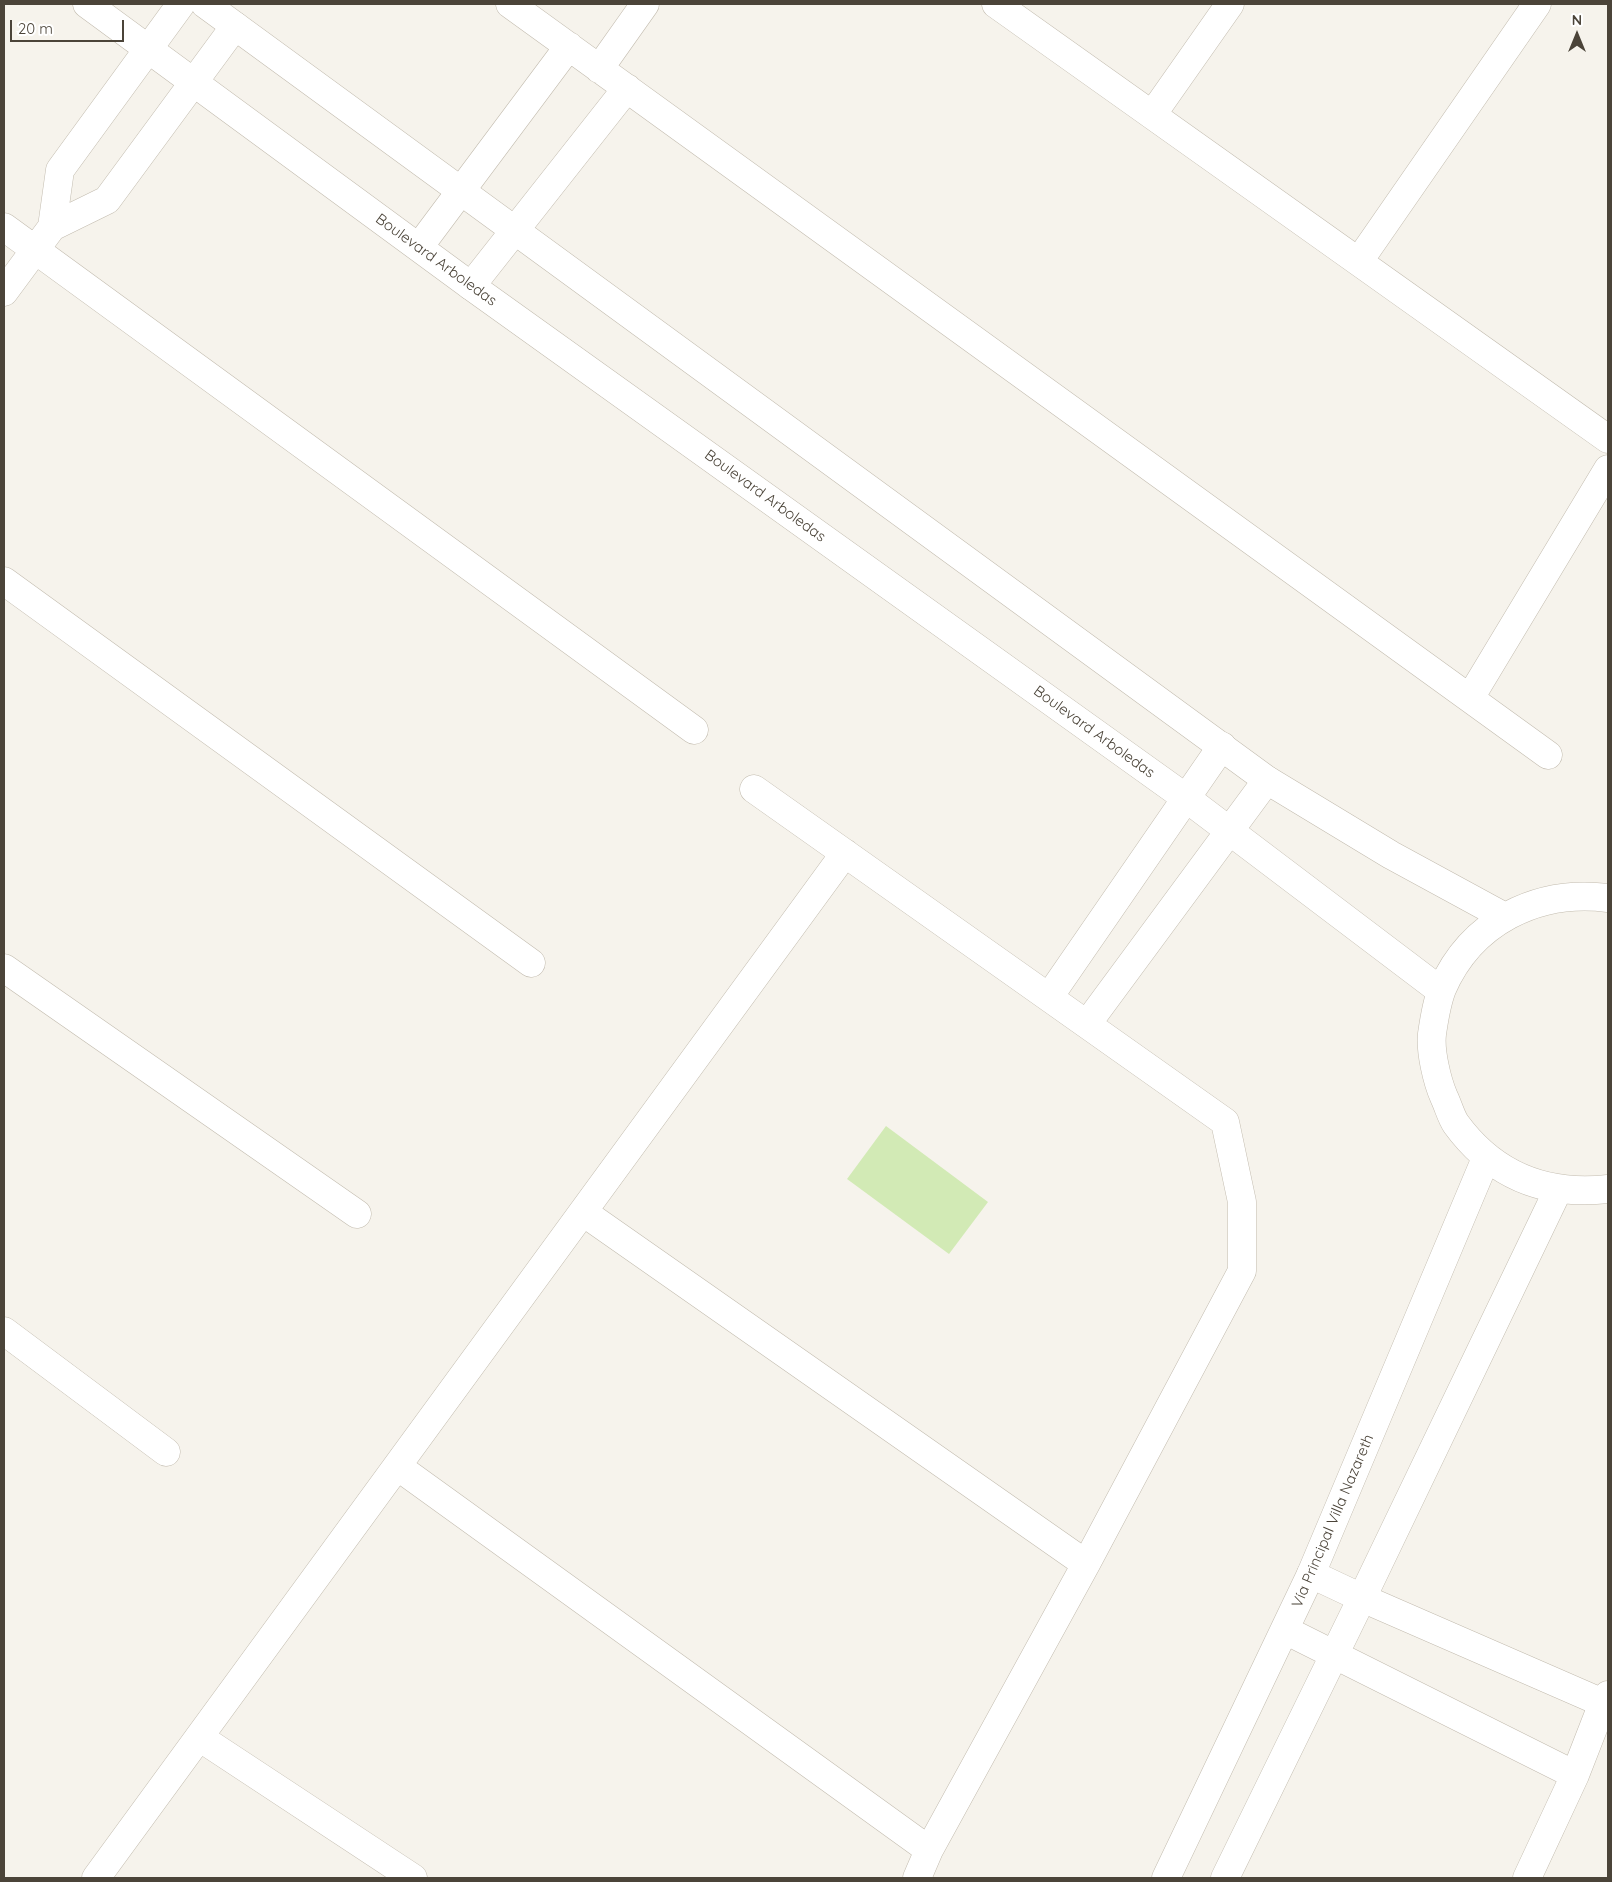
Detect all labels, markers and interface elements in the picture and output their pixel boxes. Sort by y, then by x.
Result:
scale bar [12,10,126,42]
north arrow [1552,10,1602,60]
text: N [1572,11,1582,29]
text: 20 m [18,19,53,38]
street label: Boulevard Arboledas [372,210,500,310]
street label: Boulevard Arboledas [701,446,829,546]
street label: Boulevard Arboledas [1030,682,1158,782]
street label: Vía Principal Villa Nazareth [1288,1432,1378,1610]

